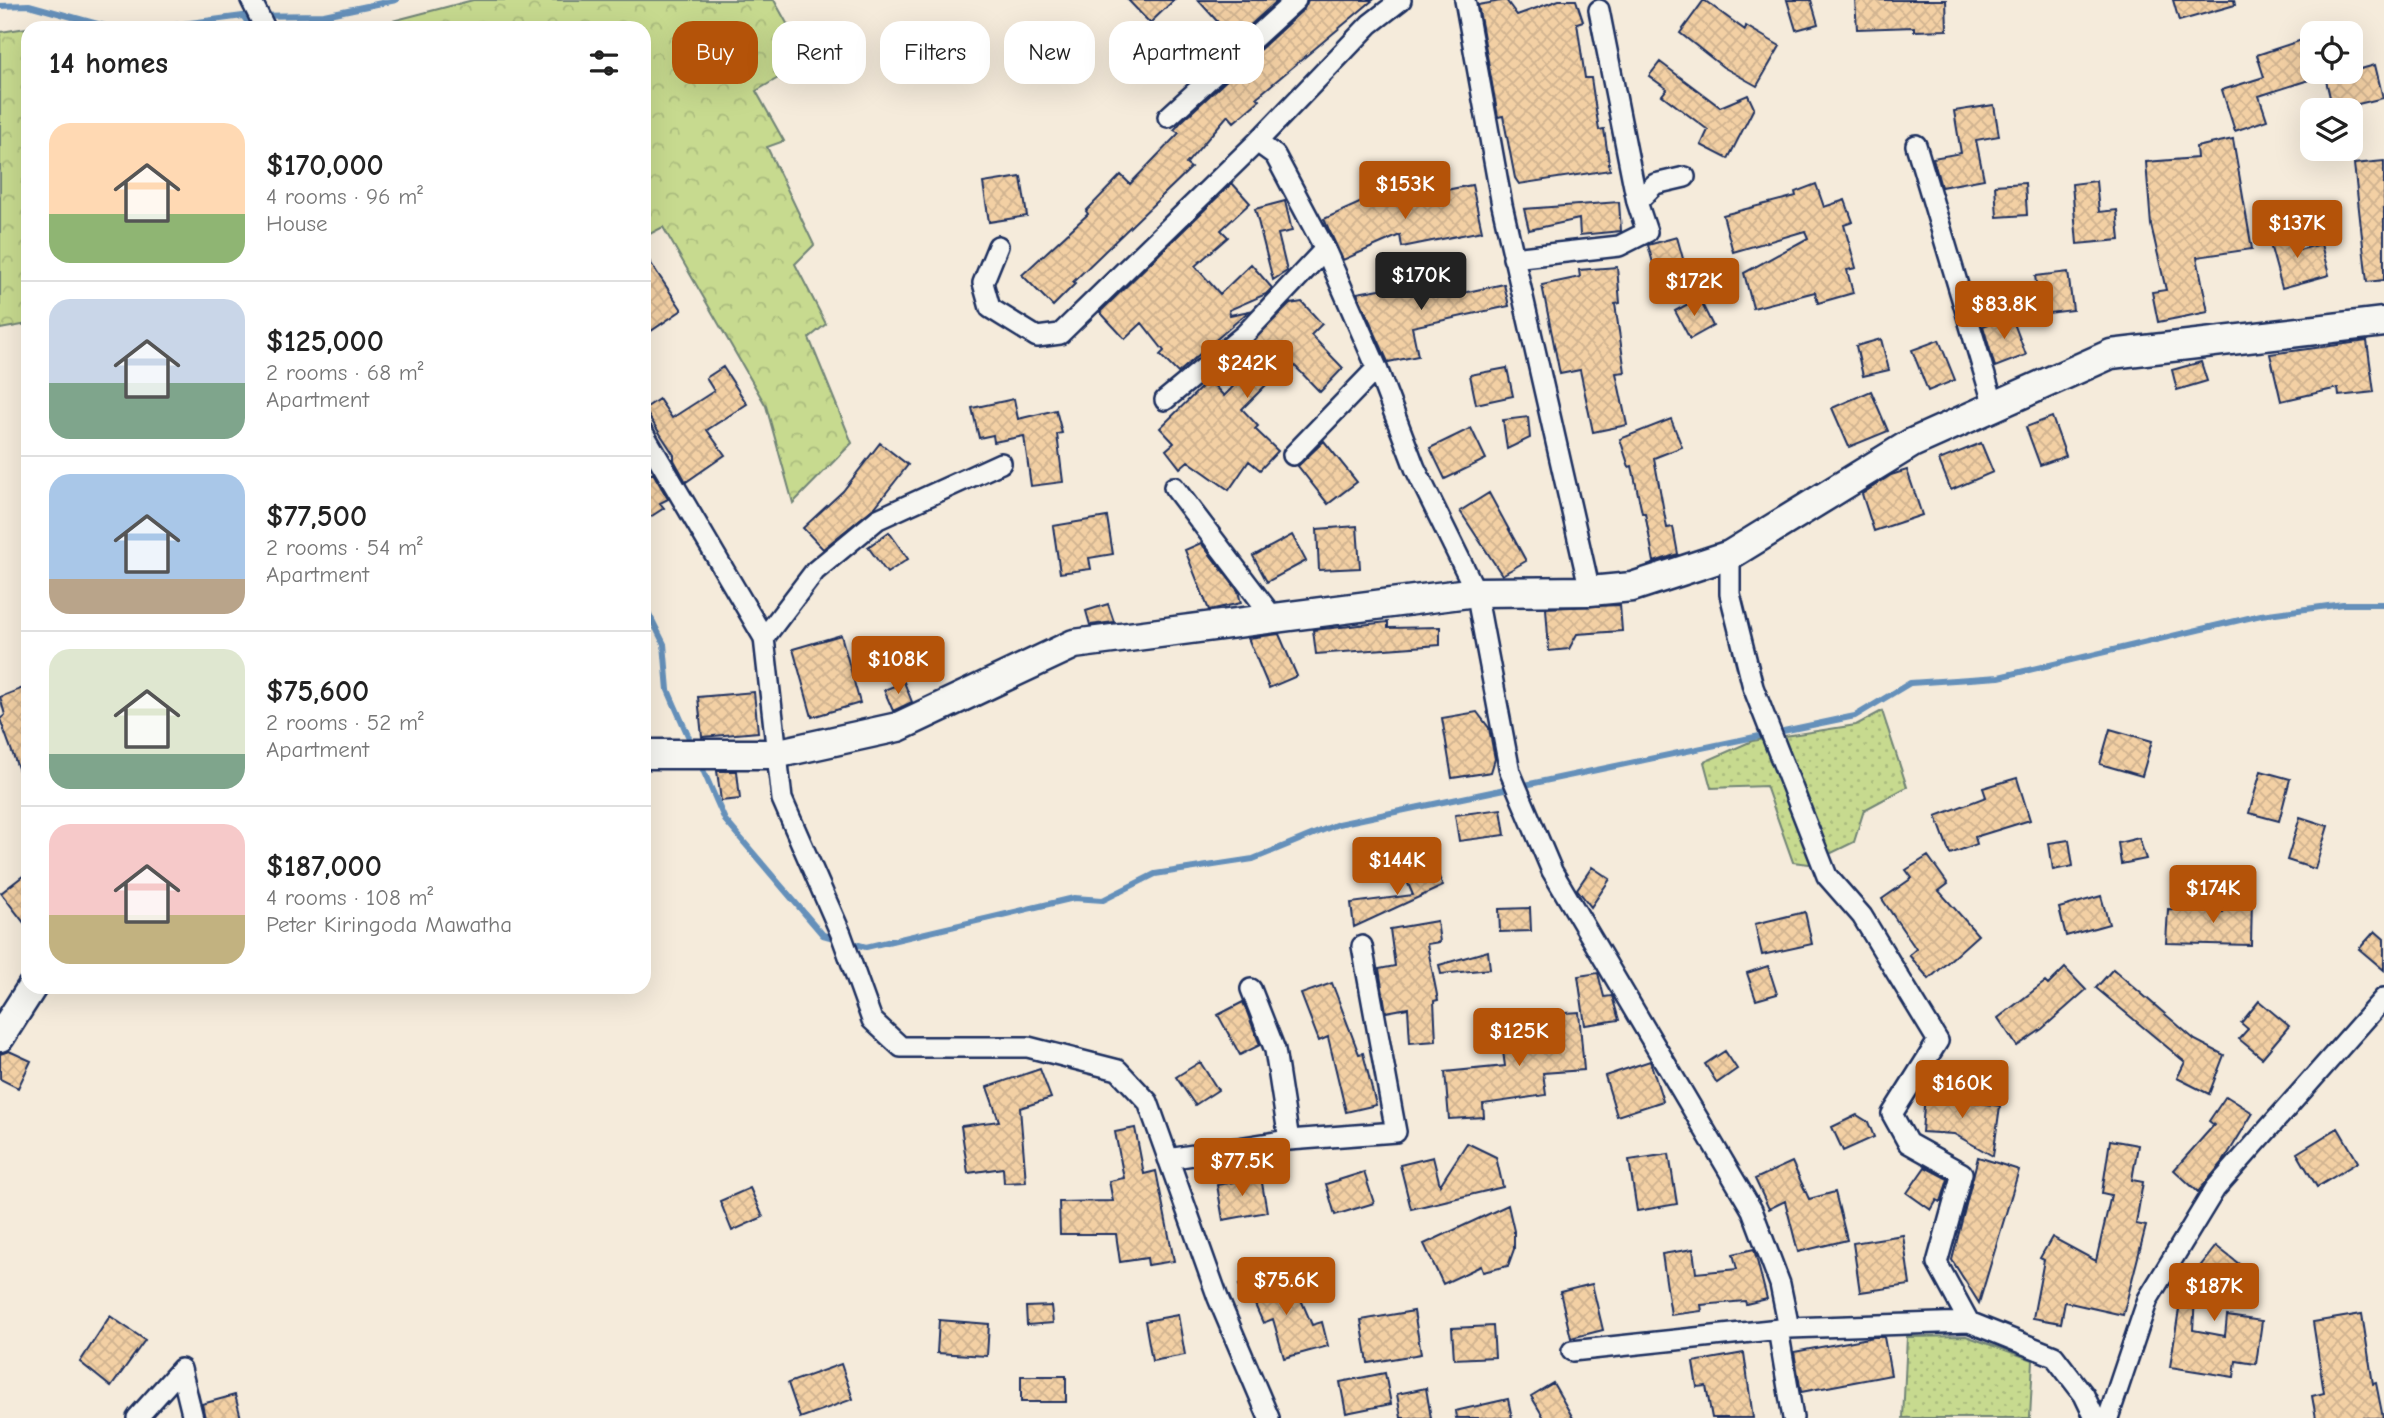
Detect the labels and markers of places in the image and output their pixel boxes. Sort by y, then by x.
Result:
pin: $153K [1356,162,1454,221]
pin: $137K [2248,201,2346,260]
pin: $170K [1372,252,1470,312]
pin: $172K [1645,258,1743,318]
pin: $83.8K [1947,282,2061,341]
pin: $242K [1198,340,1296,400]
pin: $108K [849,636,947,696]
pin: $144K [1348,838,1446,897]
pin: $174K [2164,866,2262,925]
pin: $125K [1470,1009,1568,1068]
pin: $160K [1913,1060,2011,1120]
pin: $77.5K [1185,1138,1299,1198]
pin: $75.6K [1229,1258,1343,1317]
pin: $187K [2165,1264,2263,1323]

